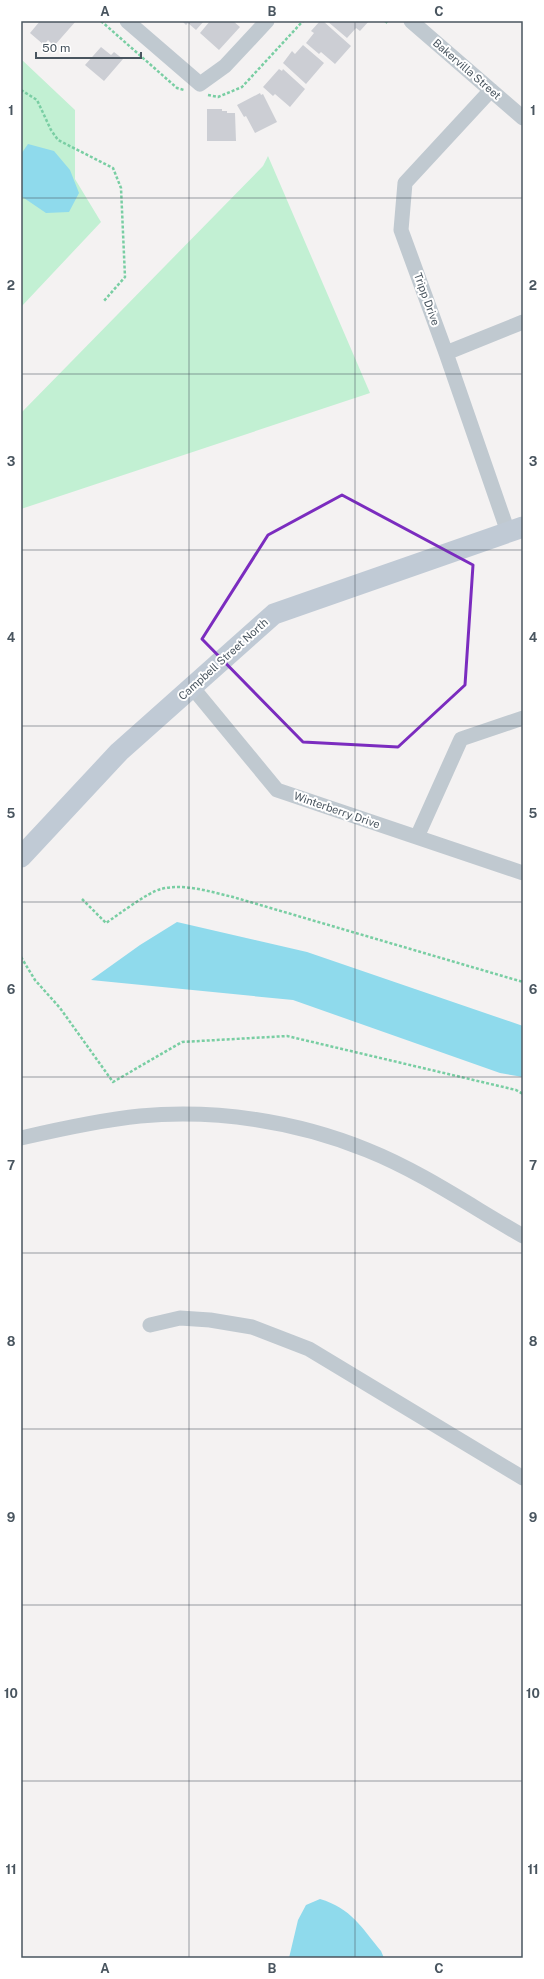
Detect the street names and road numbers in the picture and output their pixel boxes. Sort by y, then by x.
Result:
street label: Bakervilla Street [431,36,503,102]
street label: Tripp Drive [412,271,442,327]
street label: Campbell Street North [176,616,270,702]
street label: Winterberry Drive [292,790,382,830]

